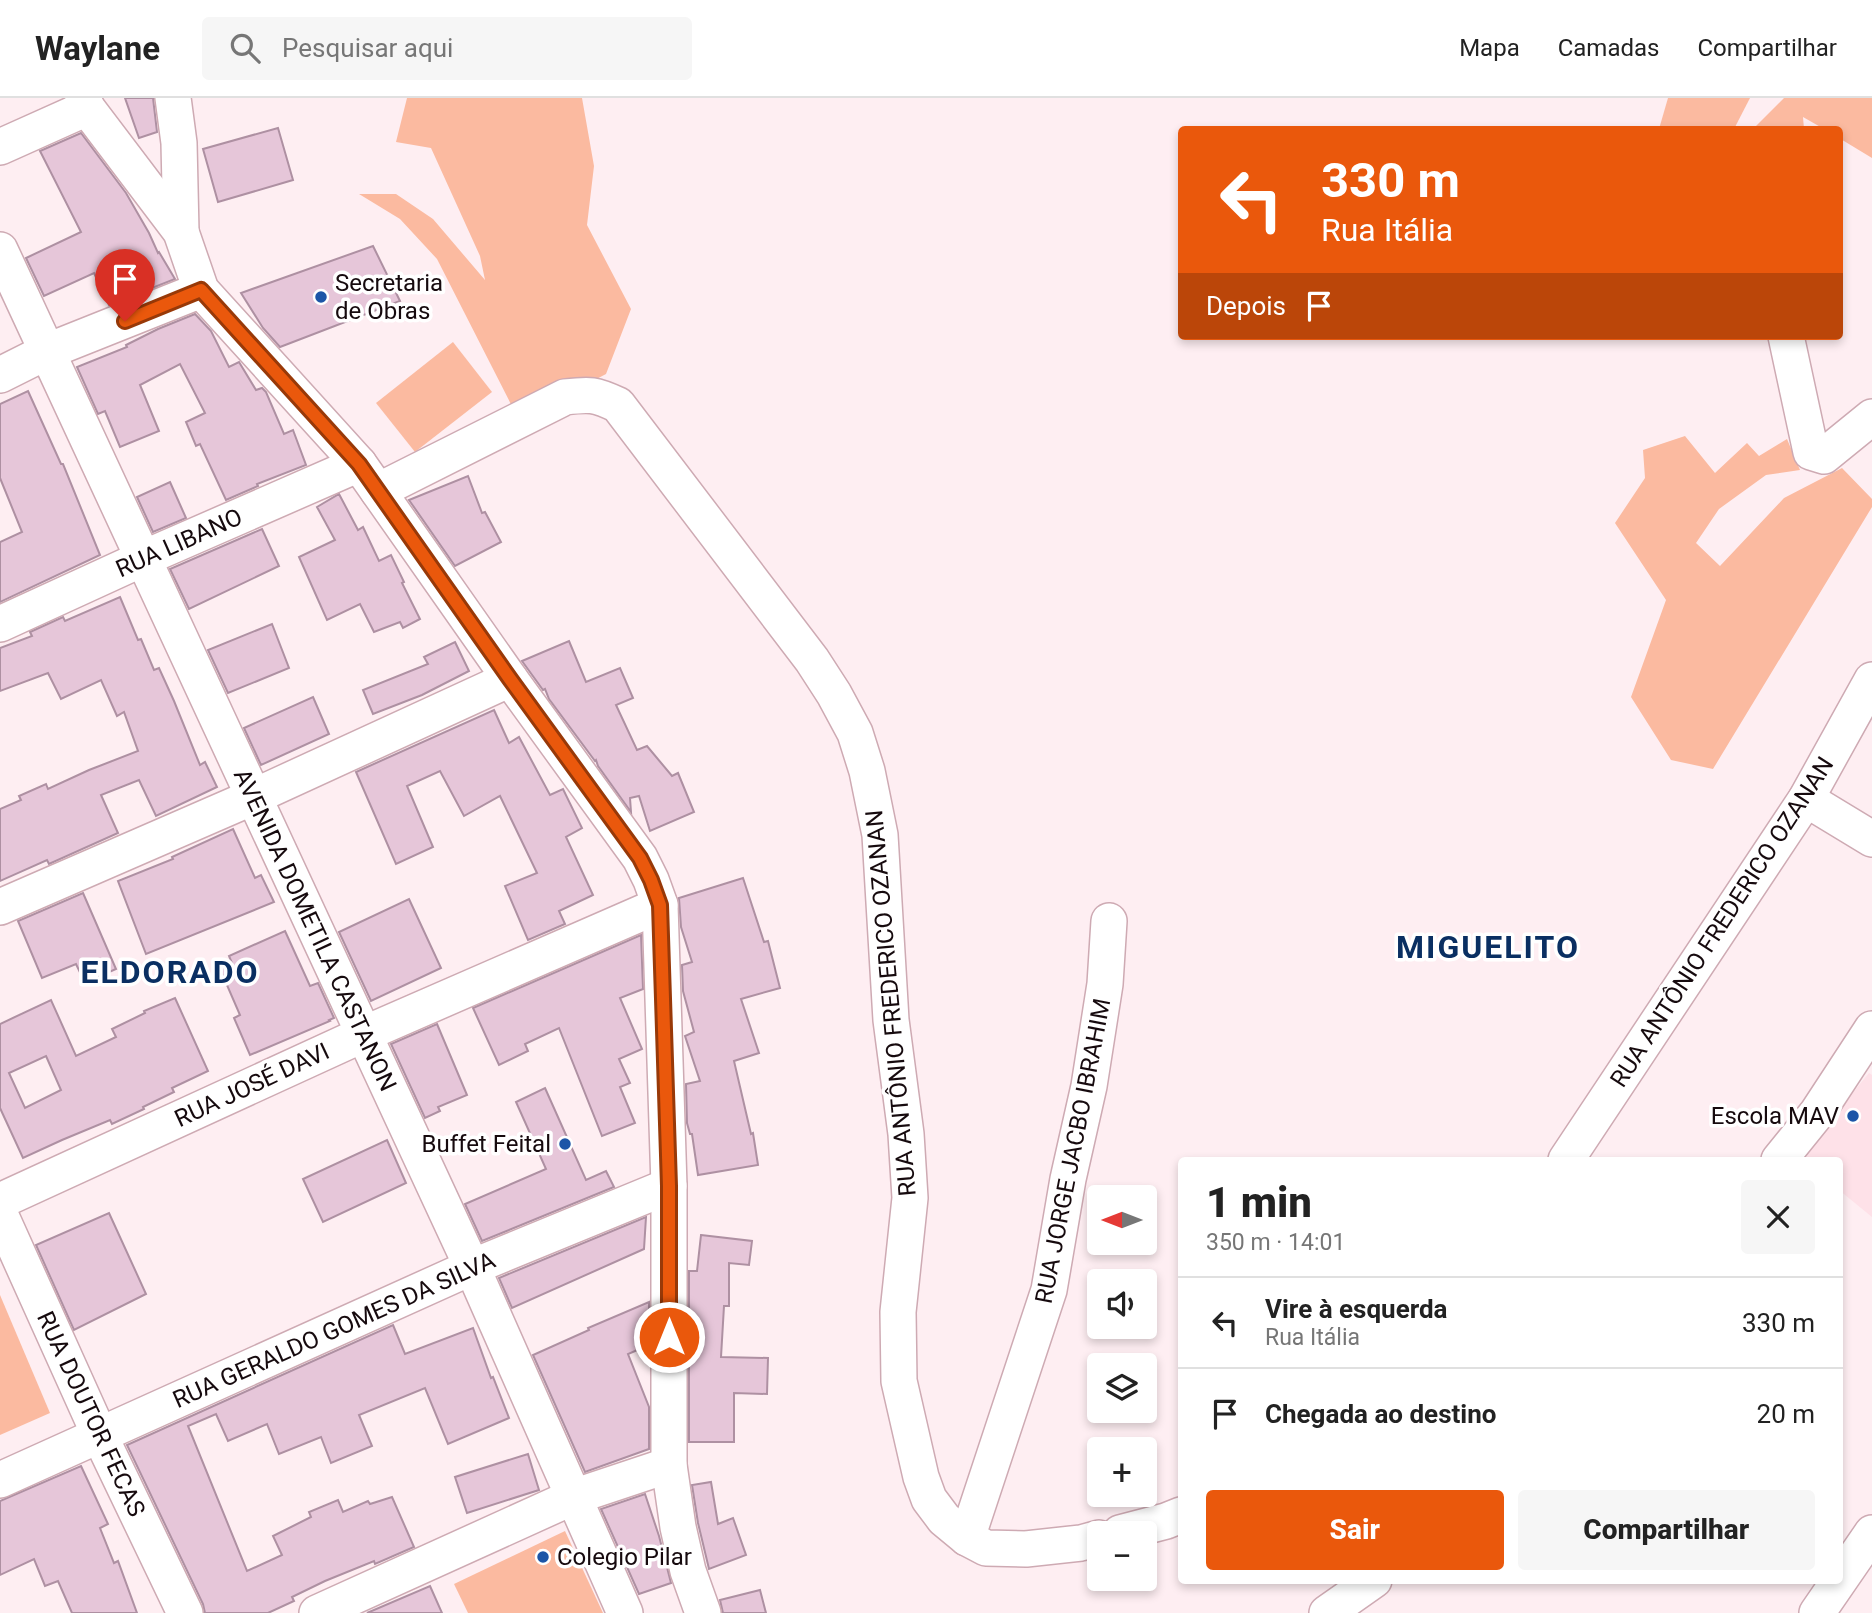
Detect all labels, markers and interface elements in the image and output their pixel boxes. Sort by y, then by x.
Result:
search box [202,17,692,80]
text: Waylane [35,29,160,68]
icon: search [226,29,264,67]
text: Pesquisar aqui [282,33,453,63]
text: Mapa [1459,34,1520,62]
text: Camadas [1558,34,1659,62]
text: Compartilhar [1697,34,1837,62]
text: 330 m [1321,152,1460,209]
icon: left [1206,154,1297,245]
text: Rua Itália [1321,211,1453,249]
pin [95,249,155,321]
icon: arrive [106,260,144,298]
place label: Secretaria de Obras [335,269,443,325]
icon: arrive [1300,287,1338,325]
marker: Secretaria de Obras [313,289,329,305]
text: Depois [1206,291,1286,321]
street label: RUA LIBANO [111,503,247,583]
street label: RUA ANTÔNIO FREDERICO OZANAN [1605,752,1839,1092]
street label: AVENIDA DOMETILA CASTANON [228,764,402,1096]
street label: RUA ANTÔNIO FREDERICO OZANAN [860,809,922,1197]
district label: MIGUELITO [1396,928,1580,966]
district label: ELDORADO [80,953,260,991]
street label: RUA JORGE JACBO IBRAHIM [1030,996,1116,1306]
street label: RUA JOSÉ DAVI [170,1037,334,1133]
place label: Escola MAV [1711,1102,1839,1130]
marker: Escola MAV [1845,1108,1861,1124]
place label: Buffet Feital [422,1130,551,1158]
marker: Buffet Feital [557,1136,573,1152]
text: 1 min [1206,1178,1312,1227]
button: close [1741,1180,1815,1254]
north arrow [1087,1185,1157,1255]
map controls [1087,1185,1157,1591]
text: 350 m · 14:01 [1206,1229,1345,1256]
street label: RUA GERALDO GOMES DA SILVA [169,1246,500,1414]
button: sound [1087,1269,1157,1339]
text: Vire à esquerda [1265,1294,1448,1324]
position arrow [632,1300,706,1374]
icon: left [1206,1304,1244,1342]
street label: RUA DOUTOR FECAS [31,1307,151,1521]
text: 330 m [1742,1308,1815,1338]
text: Rua Itália [1265,1324,1360,1351]
button: layers [1087,1353,1157,1423]
icon: arrive [1206,1395,1244,1433]
text: Chegada ao destino [1265,1399,1496,1429]
text: 20 m [1757,1399,1815,1429]
button: + [1087,1437,1157,1507]
button: Sair [1206,1490,1504,1570]
button: Compartilhar [1518,1490,1815,1570]
button: − [1087,1521,1157,1591]
place label: Colegio Pilar [557,1543,692,1571]
marker: Colegio Pilar [535,1549,551,1565]

